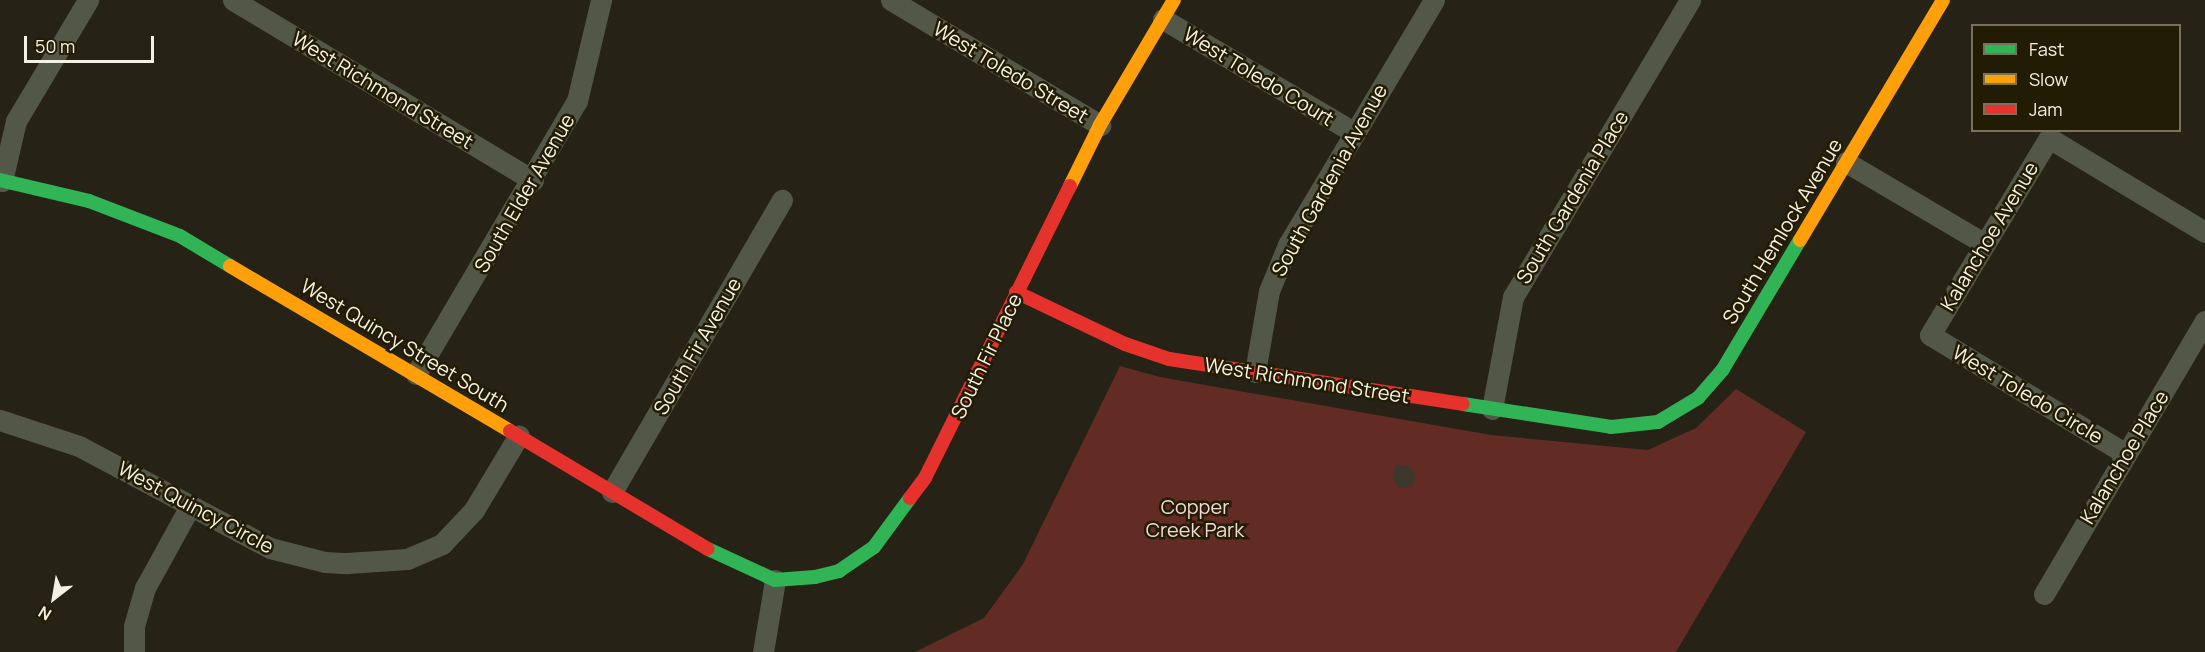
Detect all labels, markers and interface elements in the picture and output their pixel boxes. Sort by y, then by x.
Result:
street label: West Toledo Street [929,16,1093,128]
street label: West Toledo Court [1179,22,1339,130]
scale bar [27,24,158,62]
legend [1971,24,2181,132]
street label: West Richmond Street [288,26,478,154]
text: 50 m [35,34,75,58]
text: Fast [2029,37,2064,61]
text: Slow [2029,67,2068,91]
street label: South Gardenia Avenue [1266,80,1392,280]
text: Jam [2029,97,2063,121]
street label: South Gardenia Place [1511,106,1633,288]
street label: South Elder Avenue [469,109,579,277]
street label: South Hemlock Avenue [1717,134,1847,328]
street label: Kalanchoe Avenue [1935,157,2043,315]
street label: West Quincy Street South [297,273,513,417]
street label: South Fir Avenue [648,273,746,419]
street label: South Fir Place [945,290,1027,422]
street label: West Toledo Circle [1949,340,2107,448]
street label: West Richmond Street [1203,352,1411,408]
street label: Kalanchoe Place [2075,386,2173,528]
street label: West Quincy Circle [114,456,278,558]
park label: Copper Creek Park [1146,495,1244,542]
north arrow [24,568,84,628]
text: N [34,601,55,626]

